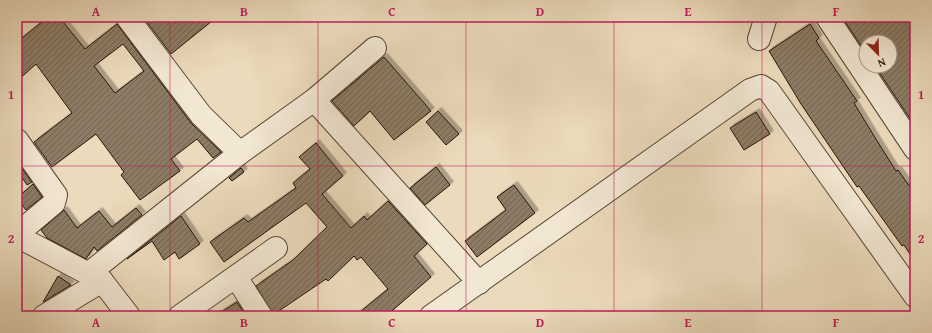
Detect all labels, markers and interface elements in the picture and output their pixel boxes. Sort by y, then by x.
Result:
text: A [92,2,101,21]
text: B [240,2,248,21]
text: C [388,2,396,21]
text: D [536,2,544,21]
text: E [685,2,692,21]
text: F [833,2,840,21]
north arrow [858,34,898,74]
text: N [875,54,888,72]
text: 1 [8,85,14,104]
text: 1 [918,85,924,104]
text: 2 [8,229,15,248]
text: 2 [918,229,925,248]
text: A [92,313,101,332]
text: B [240,313,248,332]
text: C [388,313,396,332]
text: D [536,313,544,332]
text: E [685,313,692,332]
text: F [833,313,840,332]

